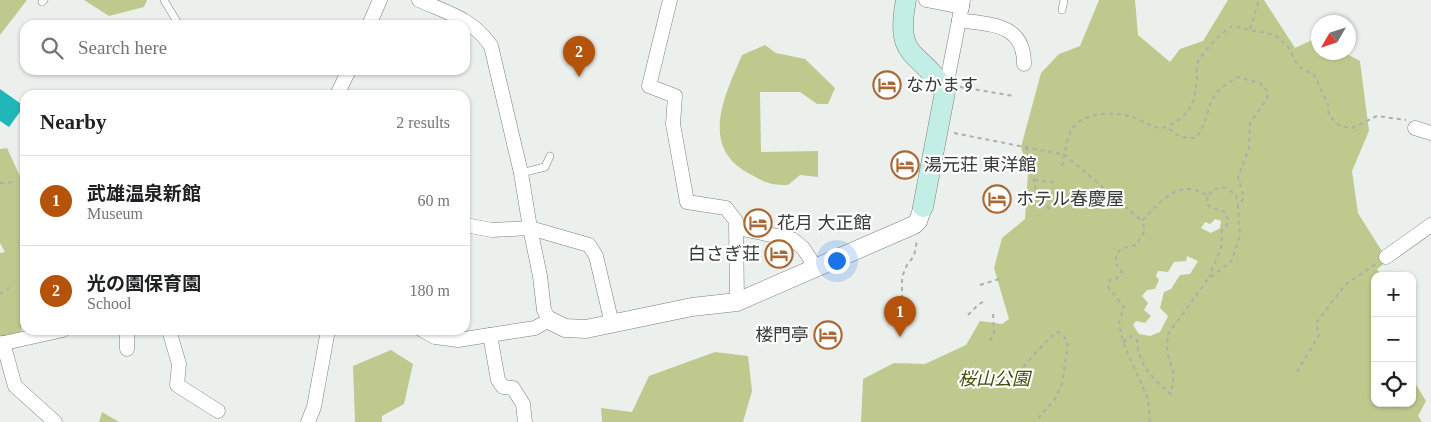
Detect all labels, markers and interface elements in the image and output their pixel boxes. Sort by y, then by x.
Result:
north arrow [1311,15,1356,60]
search box [20,20,470,75]
icon: search [38,34,66,62]
pin: 2 [563,36,595,77]
text: Search here [78,37,167,58]
hotel icon: なかます [872,70,902,100]
place label: なかます [906,75,978,95]
text: Nearby [40,110,107,134]
text: 2 results [396,114,450,131]
hotel icon: 湯元荘 東洋館 [890,150,920,180]
place label: 湯元荘 東洋館 [924,155,1037,175]
text: 武雄温泉新館 [87,183,201,204]
hotel icon: ホテル春慶屋 [982,184,1012,214]
place label: ホテル春慶屋 [1016,189,1124,209]
text: 1 [52,192,60,209]
text: 60 m [418,192,450,209]
text: Museum [87,205,143,222]
hotel icon: 花月 大正館 [743,208,773,238]
place label: 花月 大正館 [777,213,872,233]
hotel icon: 白さぎ荘 [764,239,794,269]
place label: 白さぎ荘 [688,244,760,264]
your location [824,248,850,274]
map controls [1371,272,1416,407]
button: + [1371,272,1416,317]
text: 光の園保育園 [87,273,201,294]
text: 2 [52,282,60,299]
text: 180 m [410,282,450,299]
text: School [87,295,131,312]
pin: 1 [884,296,916,337]
button: − [1371,317,1416,362]
hotel icon: 楼門亭 [813,320,843,350]
place label: 楼門亭 [755,325,809,345]
button: locate [1371,362,1416,407]
park label: 桜山公園 [958,369,1033,389]

